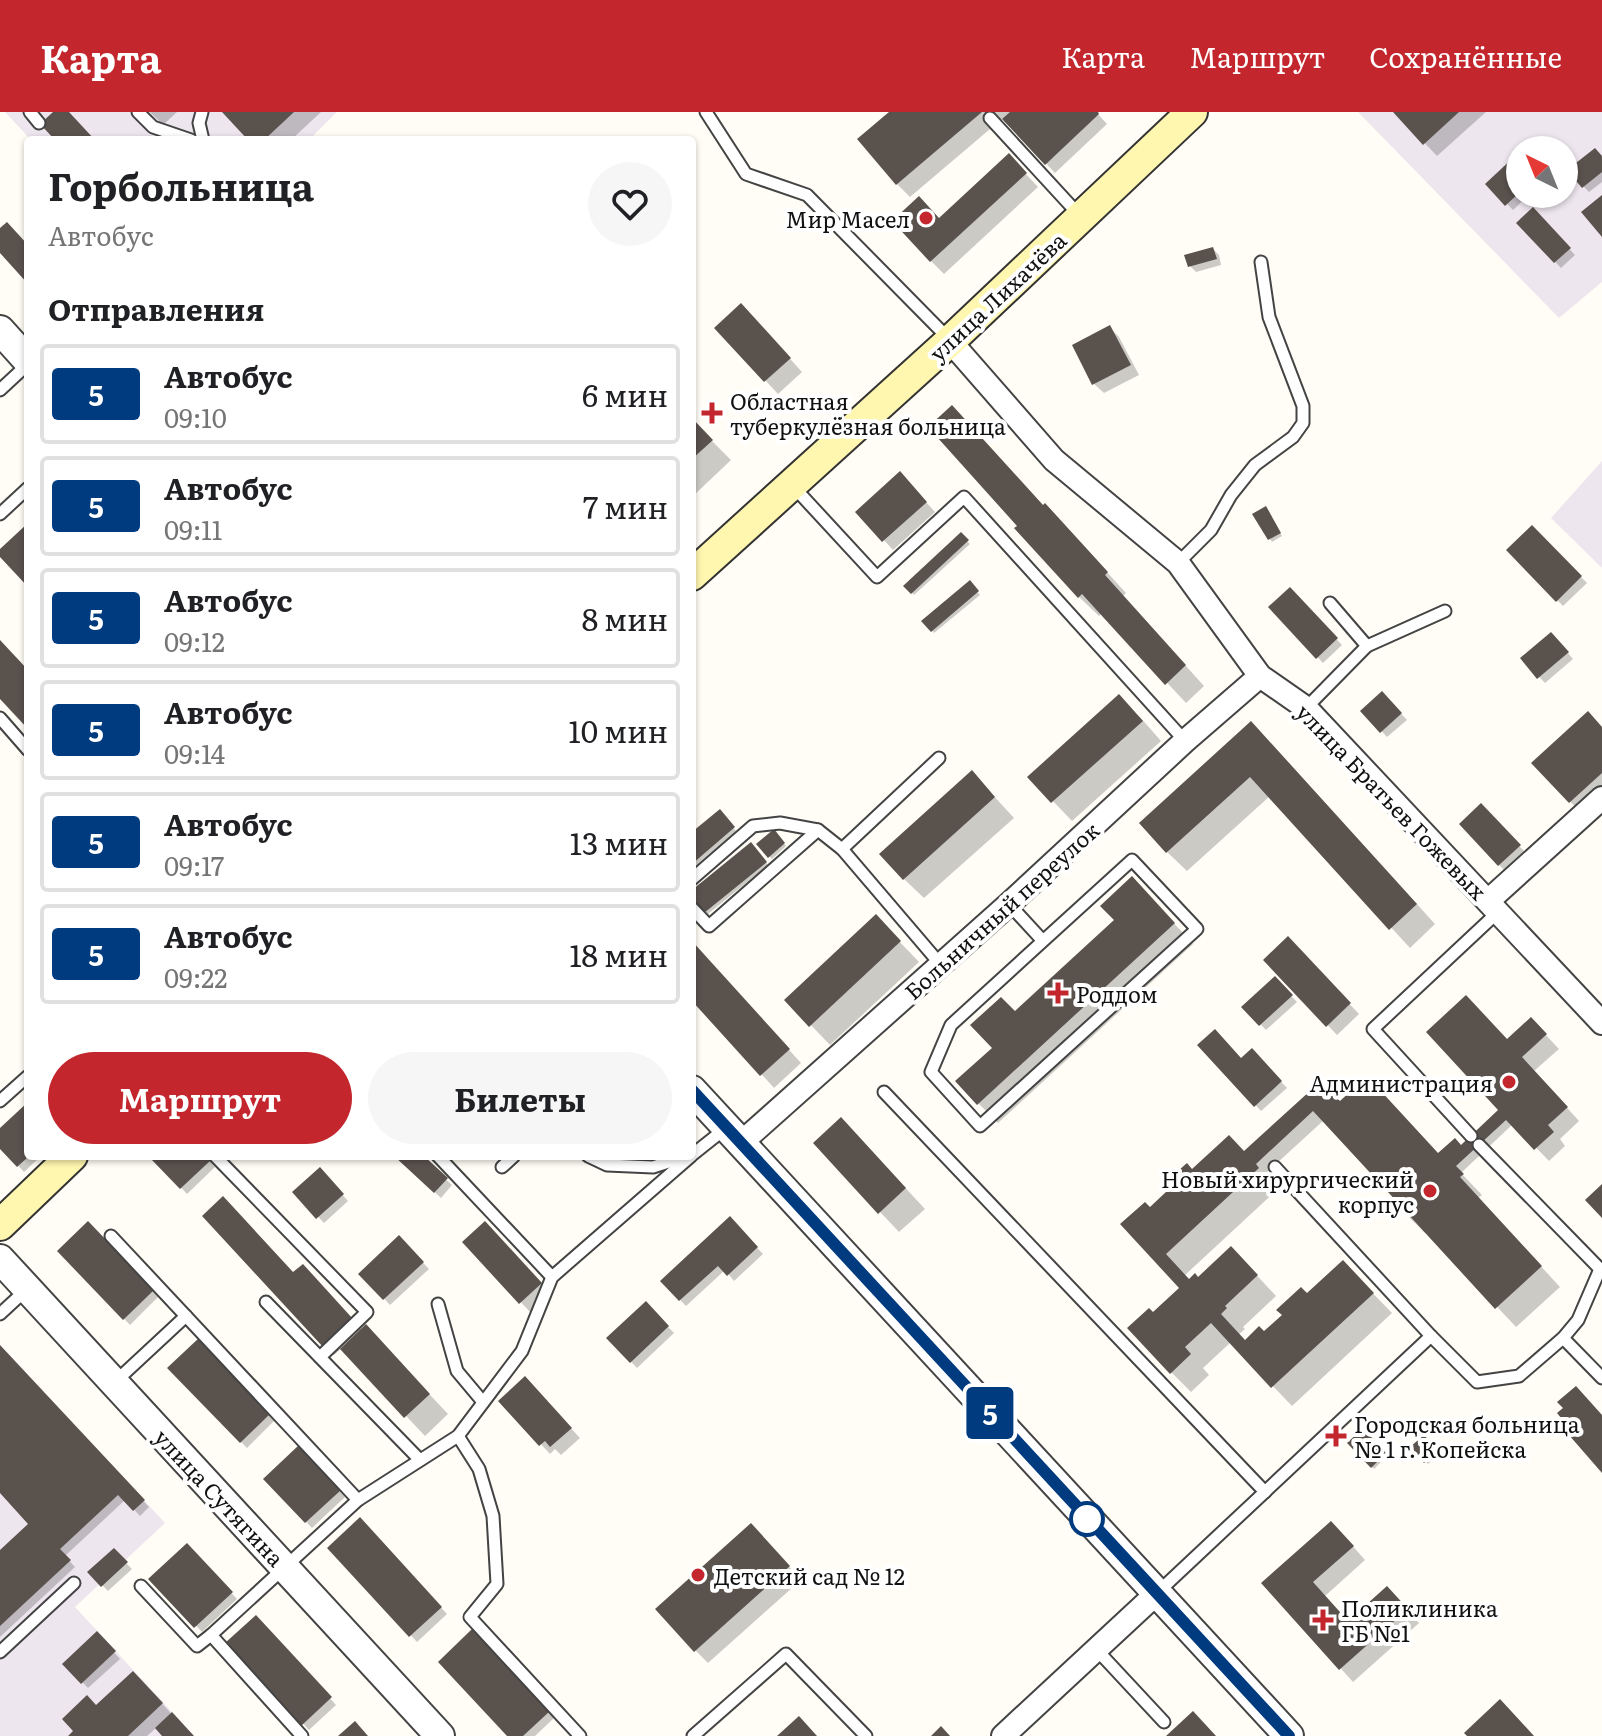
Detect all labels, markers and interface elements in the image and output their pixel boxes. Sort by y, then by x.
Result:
text: Карта [40,28,162,85]
text: Карта [1061,35,1145,77]
text: Маршрут [1189,35,1325,77]
text: Сохранённые [1369,35,1562,77]
north arrow [1506,136,1578,208]
map controls [1506,136,1578,208]
text: Горбольница [48,156,314,213]
button: heart [588,162,672,246]
place label: Мир Масел [786,202,910,235]
marker: Мир Масел [917,209,935,227]
text: Автобус [48,215,154,254]
street label: улица Лихачёва [921,223,1073,368]
text: Отправления [48,286,264,330]
text: Автобус [164,353,293,397]
text: 6 мин [582,372,668,416]
text: 5 [88,373,104,415]
place label: Областная туберкулёзная больница [730,384,1006,442]
text: 09:10 [164,397,227,436]
marker: Областная туберкулёзная больница [701,402,723,424]
text: Автобус [164,465,293,509]
text: 7 мин [583,484,668,528]
text: 5 [88,485,104,527]
text: 09:11 [164,509,222,548]
text: Автобус [164,577,293,621]
text: 8 мин [582,596,668,640]
text: 5 [88,597,104,639]
text: 09:12 [164,621,225,660]
text: Автобус [164,689,293,733]
street label: улица Братьев Гожевых [1289,695,1495,907]
text: 10 мин [569,708,668,752]
text: 5 [88,709,104,751]
text: 09:14 [164,733,225,772]
text: Автобус [164,801,293,845]
street label: Больничный переулок [896,813,1106,1007]
text: 13 мин [570,820,668,864]
text: 5 [88,821,104,863]
text: 09:17 [164,845,224,884]
text: Автобус [164,913,293,957]
text: 18 мин [569,932,668,976]
text: 5 [88,933,104,975]
text: 09:22 [164,957,227,996]
place label: Роддом [1076,977,1158,1010]
marker: Роддом [1047,982,1069,1004]
button: Маршрут [48,1052,352,1144]
button: Билеты [368,1052,672,1144]
place label: Администрация [1309,1066,1493,1099]
marker: Администрация [1500,1073,1518,1091]
place label: Новый хирургический корпус [1161,1162,1414,1220]
marker: Новый хирургический корпус [1421,1182,1439,1200]
line badge: 5 [964,1387,1016,1439]
text: 5 [982,1392,998,1434]
place label: Городская больница № 1 г. Копейска [1354,1407,1580,1465]
street label: улица Сутягина [147,1421,293,1573]
marker: Городская больница № 1 г. Копейска [1325,1425,1347,1447]
unlabelled marker [1070,1502,1104,1536]
place label: Детский сад № 12 [714,1559,905,1592]
marker: Детский сад № 12 [689,1566,707,1584]
place label: Поликлиника ГБ №1 [1341,1591,1498,1649]
marker: Поликлиника ГБ №1 [1312,1609,1334,1631]

